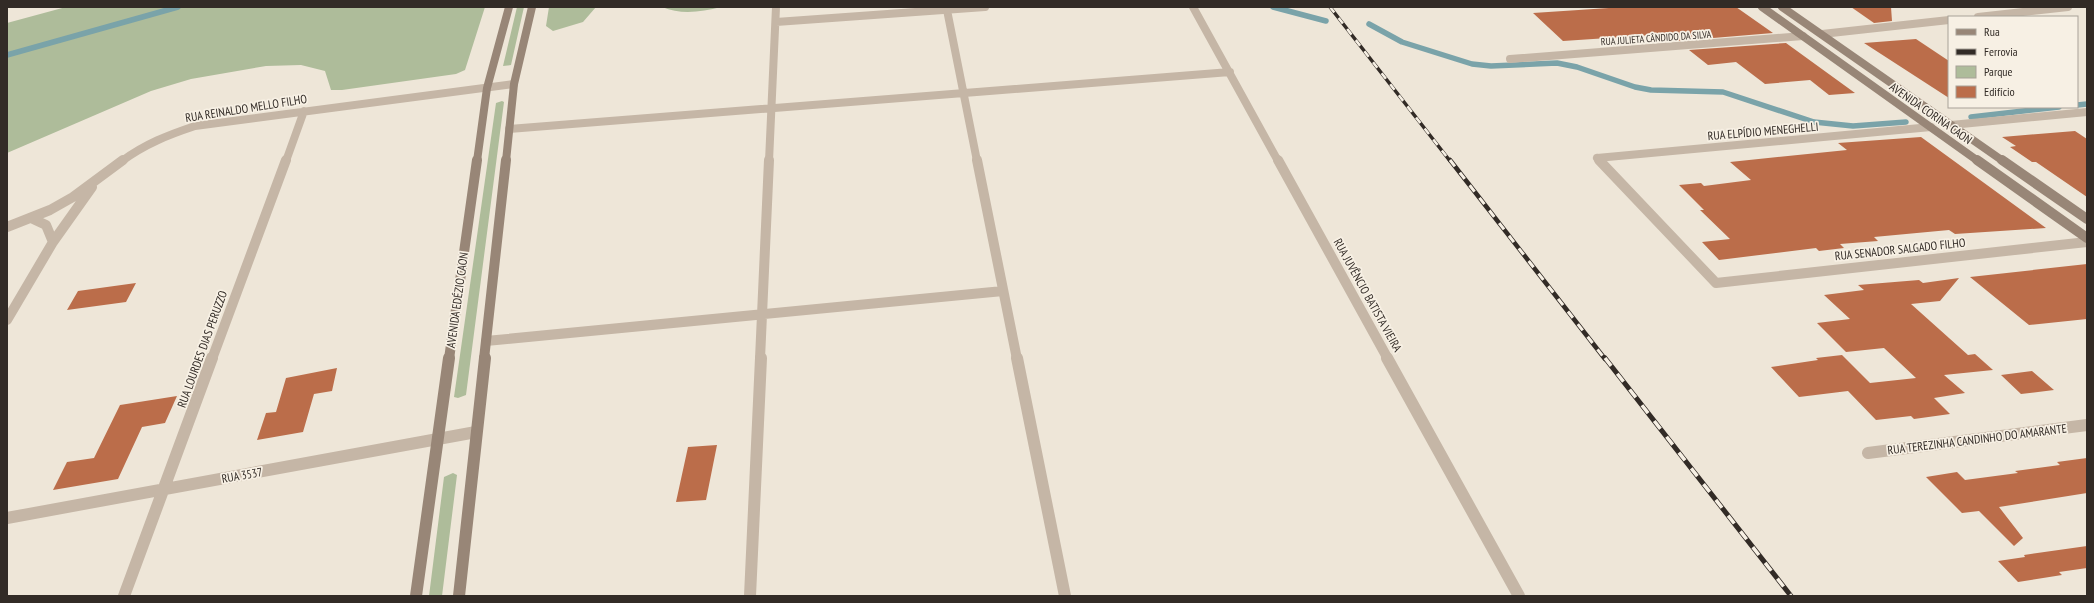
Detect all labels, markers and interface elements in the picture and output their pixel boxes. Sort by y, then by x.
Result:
legend [1948,16,2078,108]
text: Rua [1984,24,2000,39]
street label: RUA JULIETA CÂNDIDO DA SILVA [1600,28,1712,48]
text: Ferrovia [1984,44,2018,59]
text: Parque [1984,64,2013,79]
street label: AVENIDA CORINA CAON [1887,79,1975,147]
text: Edifício [1984,84,2015,99]
street label: RUA REINALDO MELLO FILHO [184,91,308,125]
street label: RUA ELPÍDIO MENEGHELLI [1707,119,1819,143]
street label: RUA SENADOR SALGADO FILHO [1834,235,1966,263]
street label: RUA JUVÊNCIO BATISTA VIEIRA [1331,236,1406,355]
street label: AVENIDA EDÉZIO CAON [443,251,471,349]
street label: RUA LOURDES DIAS PERUZZO [174,288,230,410]
street label: RUA TEREZINHA CANDINHO DO AMARANTE [1887,421,2067,457]
street label: RUA 3537 [220,464,264,486]

